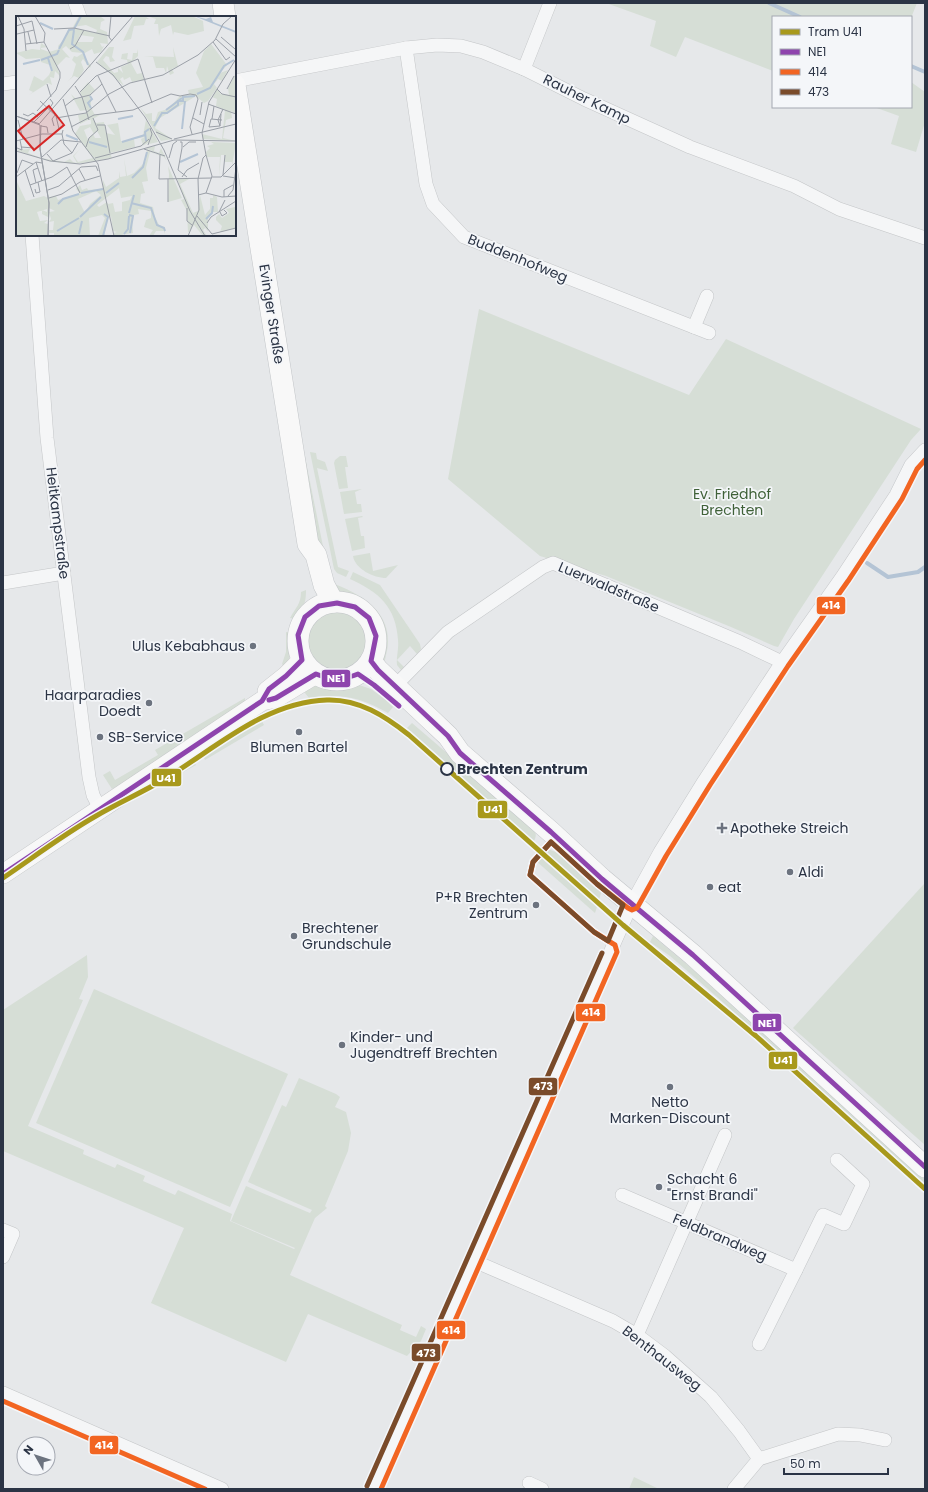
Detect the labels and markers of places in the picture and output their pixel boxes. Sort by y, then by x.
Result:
place label: Ulus Kebabhaus [132,636,245,656]
marker: Ulus Kebabhaus [248,641,258,651]
place label: Haarparadies Doedt [45,685,141,721]
marker: Haarparadies Doedt [144,698,154,708]
place label: SB-Service [108,727,183,747]
marker: Blumen Bartel [294,727,304,737]
marker: SB-Service [95,732,105,742]
place label: Blumen Bartel [250,737,348,757]
place label: Brechten Zentrum [457,759,588,779]
marker: Brechten Zentrum [440,762,454,776]
place label: Apotheke Streich [730,818,848,838]
marker: Apotheke Streich [717,823,727,833]
place label: Aldi [798,862,824,882]
marker: Aldi [785,867,795,877]
place label: eat [718,877,741,897]
marker: eat [705,882,715,892]
place label: P+R Brechten Zentrum [435,887,528,923]
marker: P+R Brechten Zentrum [531,900,541,910]
place label: Brechtener Grundschule [302,918,392,954]
marker: Brechtener Grundschule [289,931,299,941]
place label: Kinder- und Jugendtreff Brechten [350,1027,498,1063]
marker: Kinder- und Jugendtreff Brechten [337,1040,347,1050]
marker: Netto Marken-Discount [665,1082,675,1092]
place label: Netto Marken-Discount [610,1092,730,1128]
place label: Schacht 6 "Ernst Brandi" [667,1169,758,1205]
marker: Schacht 6 "Ernst Brandi" [654,1182,664,1192]

